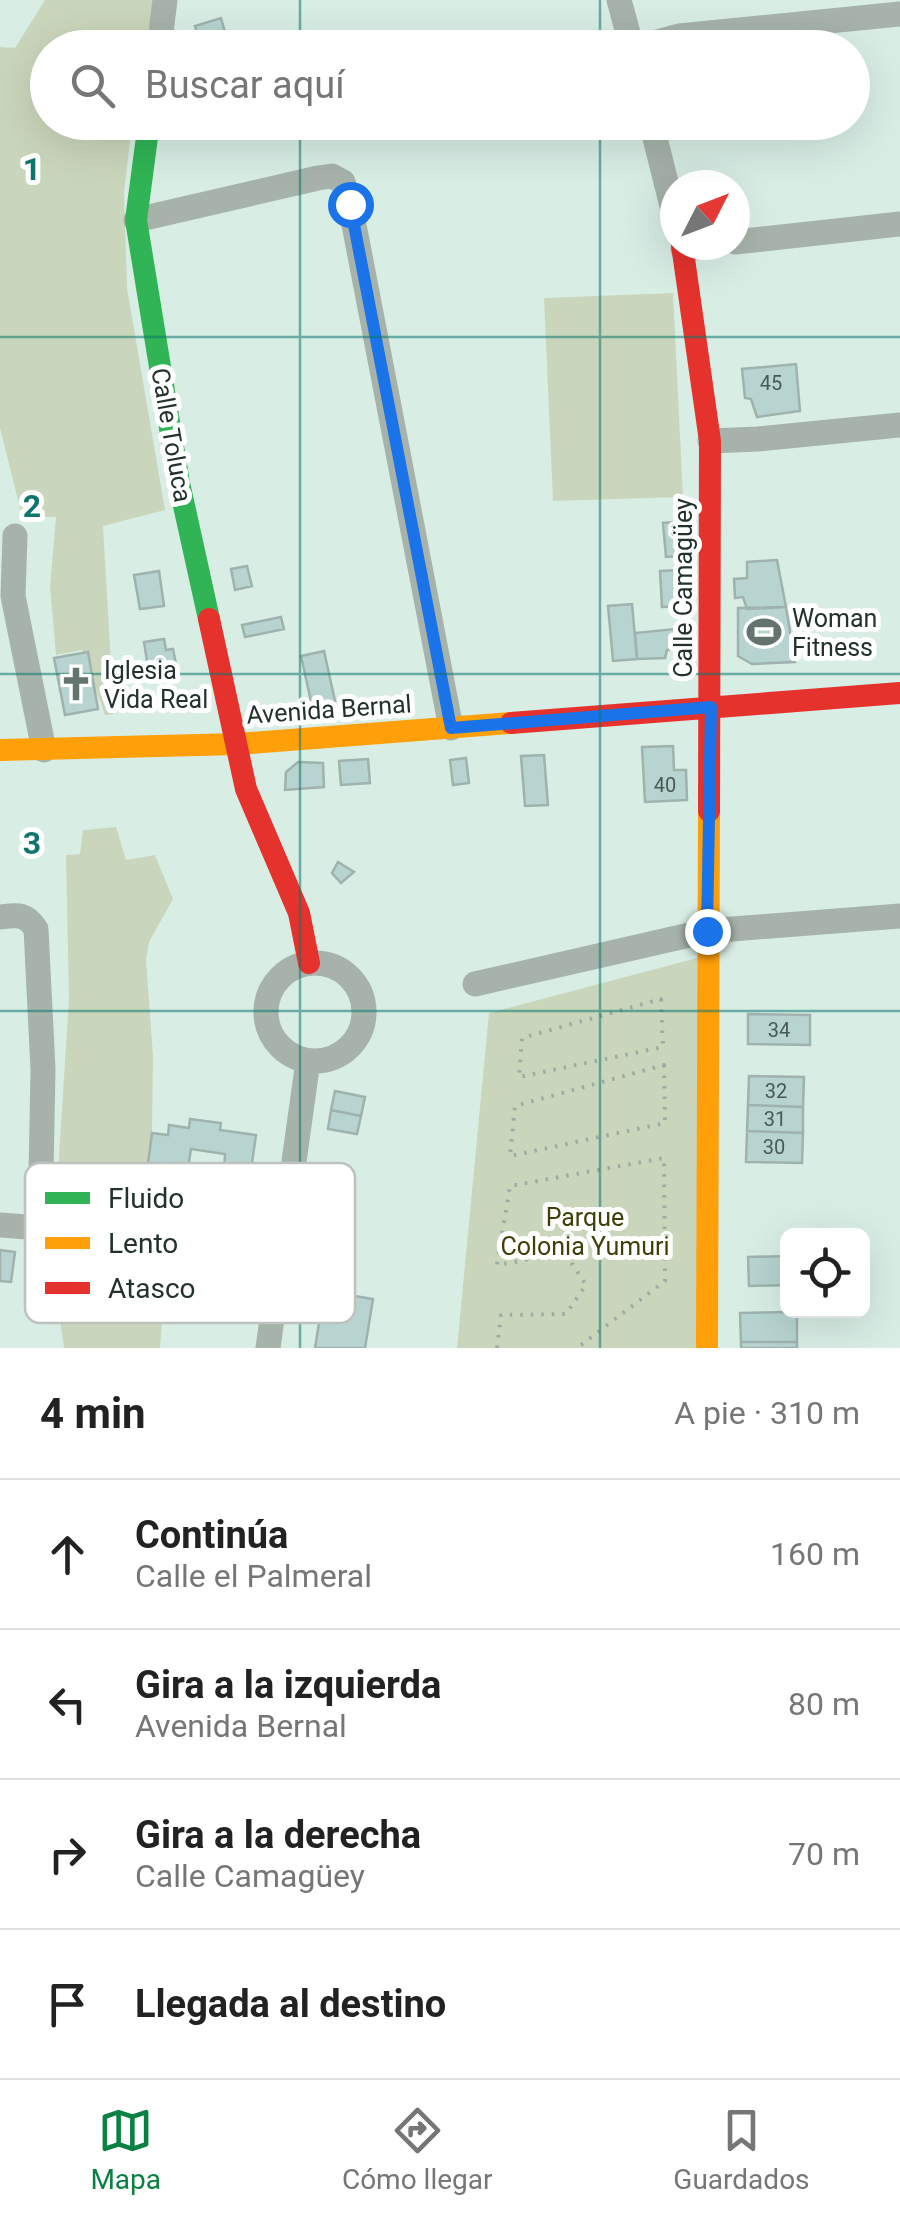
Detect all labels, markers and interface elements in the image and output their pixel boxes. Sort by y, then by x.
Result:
search box [30,30,870,140]
icon: search [65,58,120,113]
text: Buscar aquí [145,63,345,107]
text: 1 [23,150,41,188]
north arrow [660,170,750,260]
route start [328,182,374,228]
street label: Calle Toluca [145,366,198,504]
house number: 45 [760,371,782,395]
text: 2 [23,487,41,525]
street label: Calle Camagüey [669,498,698,678]
place label: Woman Fitness [792,604,877,662]
sports icon: Woman Fitness [745,613,783,651]
place label: Iglesia Vida Real [104,656,208,714]
church icon: Iglesia Vida Real [57,665,95,703]
street label: Avenida Bernal [245,689,413,730]
house number: 40 [654,773,676,797]
text: 3 [23,824,41,862]
route end [685,909,731,955]
house number: 34 [768,1018,790,1042]
house number: 32 [765,1079,787,1103]
house number: 31 [764,1107,786,1131]
house number: 30 [763,1135,785,1159]
legend [25,1163,355,1323]
text: Fluido [108,1182,184,1215]
park label: Parque Colonia Yumuri [500,1203,670,1261]
text: Lento [108,1227,178,1260]
map controls [780,1228,870,1318]
button: locate [780,1228,870,1318]
text: Atasco [108,1272,196,1305]
text: 4 min [40,1389,146,1438]
text: A pie · 310 m [674,1394,860,1432]
text: Continúa [135,1513,288,1557]
icon: ahead [40,1527,95,1582]
text: 160 m [770,1535,860,1573]
text: Calle el Palmeral [135,1557,372,1595]
text: Gira a la izquierda [135,1663,441,1707]
icon: left [40,1677,95,1732]
text: 80 m [788,1685,860,1723]
text: Avenida Bernal [135,1707,347,1745]
text: Gira a la derecha [135,1813,421,1857]
icon: right [40,1827,95,1882]
text: 70 m [788,1835,860,1873]
text: Calle Camagüey [135,1857,365,1895]
icon: arrive [40,1977,95,2032]
text: Llegada al destino [135,1982,446,2026]
tab: Mapa [90,2103,161,2196]
tab: Cómo llegar [342,2103,493,2196]
tab: Guardados [673,2103,810,2196]

